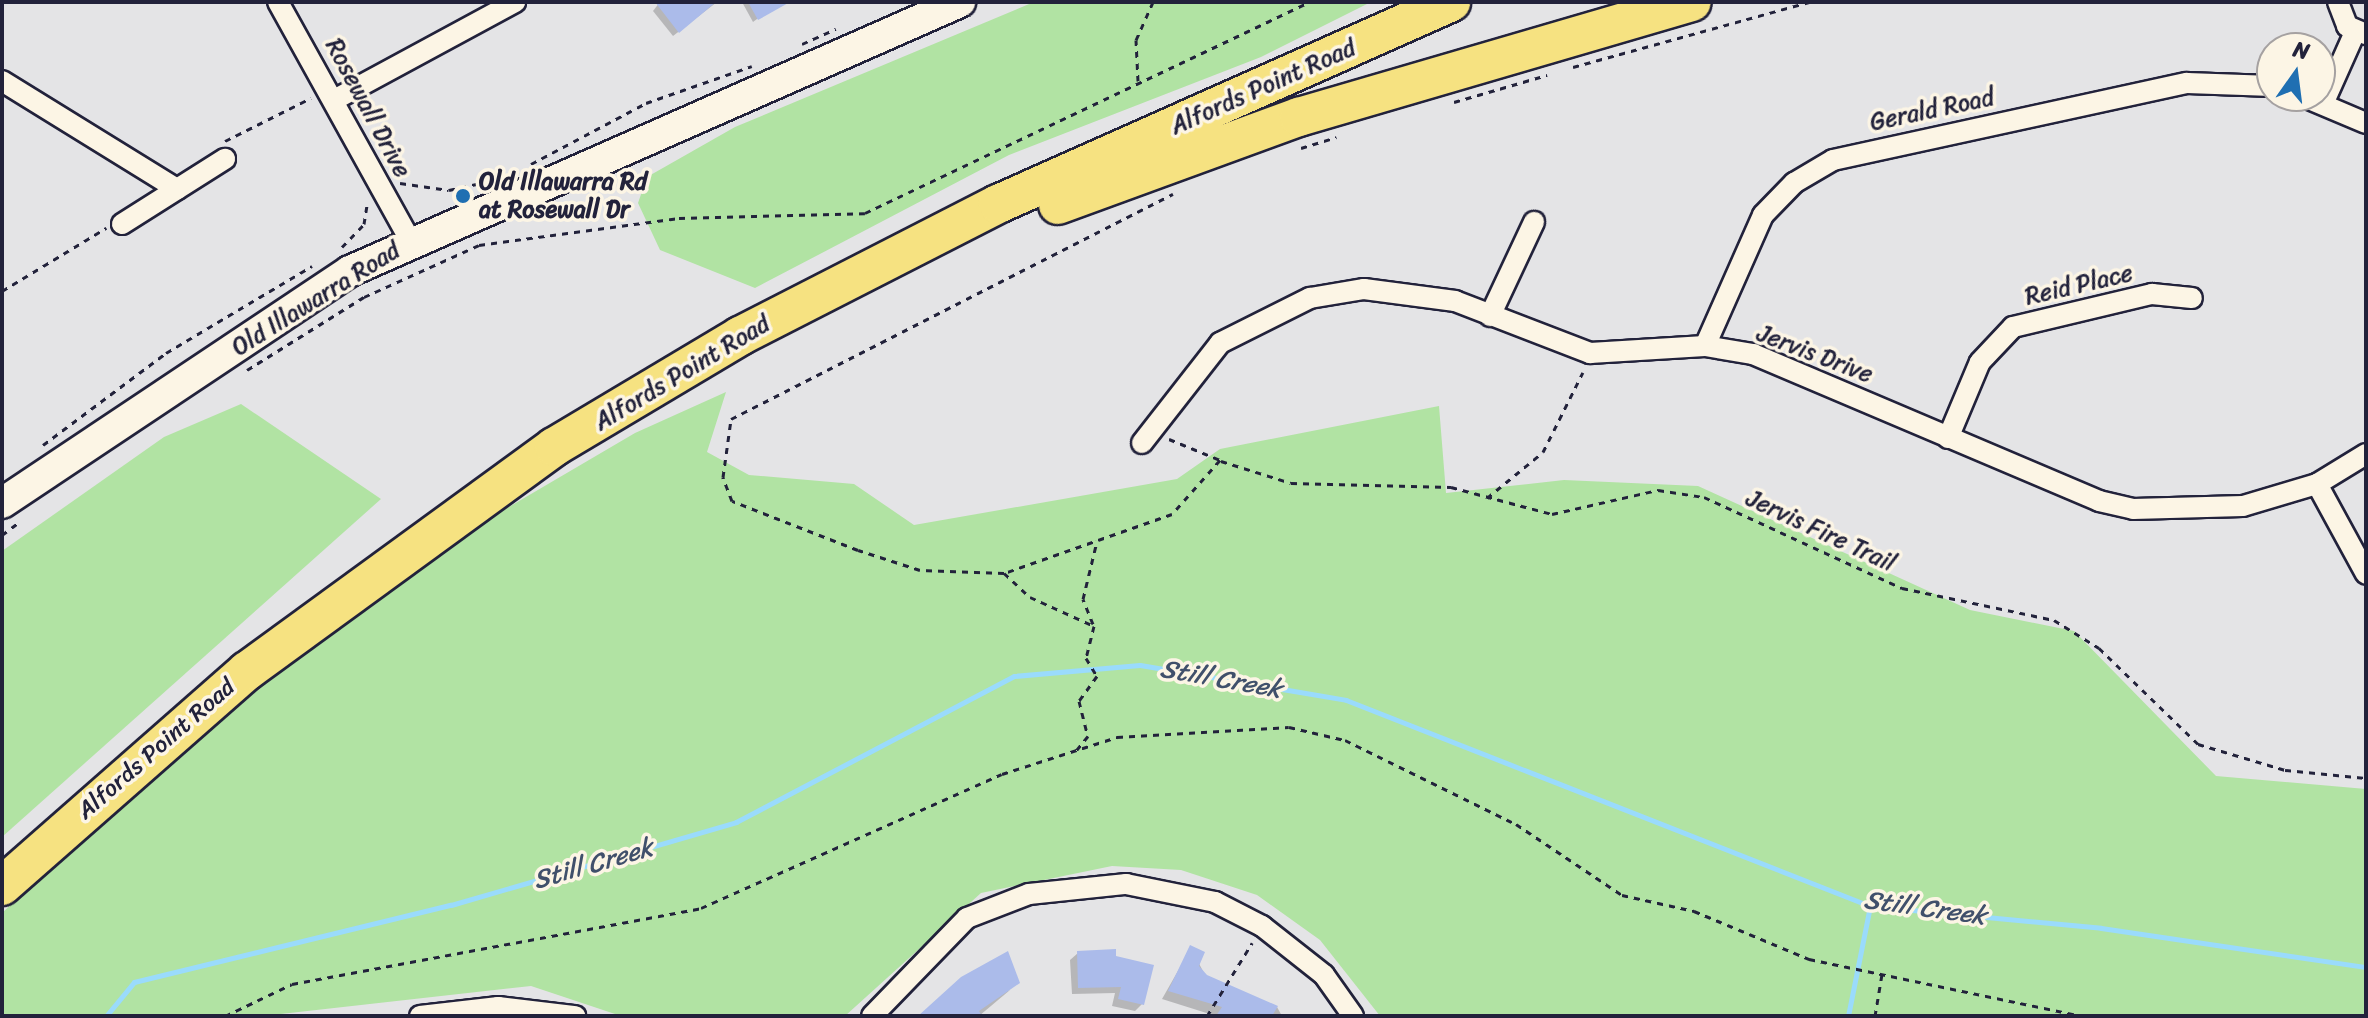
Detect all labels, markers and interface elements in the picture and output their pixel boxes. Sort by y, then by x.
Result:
text: N [2289,29,2314,71]
north arrow [2256,32,2336,112]
street label: Alfords Point Road [1166,33,1360,141]
street label: Rosewall Drive [319,34,417,182]
street label: Gerald Road [1867,83,1997,137]
place label: Old Illawarra Rd at Rosewall Dr [479,168,649,224]
marker: Old Illawarra Rd at Rosewall Dr [454,187,472,205]
street label: Old Illawarra Road [226,235,406,363]
street label: Reid Place [2022,259,2136,311]
street label: Alfords Point Road [589,309,775,437]
street label: Jervis Drive [1753,319,1877,389]
street label: Jervis Fire Trail [1742,484,1900,578]
water label: Still Creek [1157,653,1285,705]
street label: Alfords Point Road [71,673,241,825]
water label: Still Creek [529,832,657,896]
water label: Still Creek [1861,884,1989,932]

